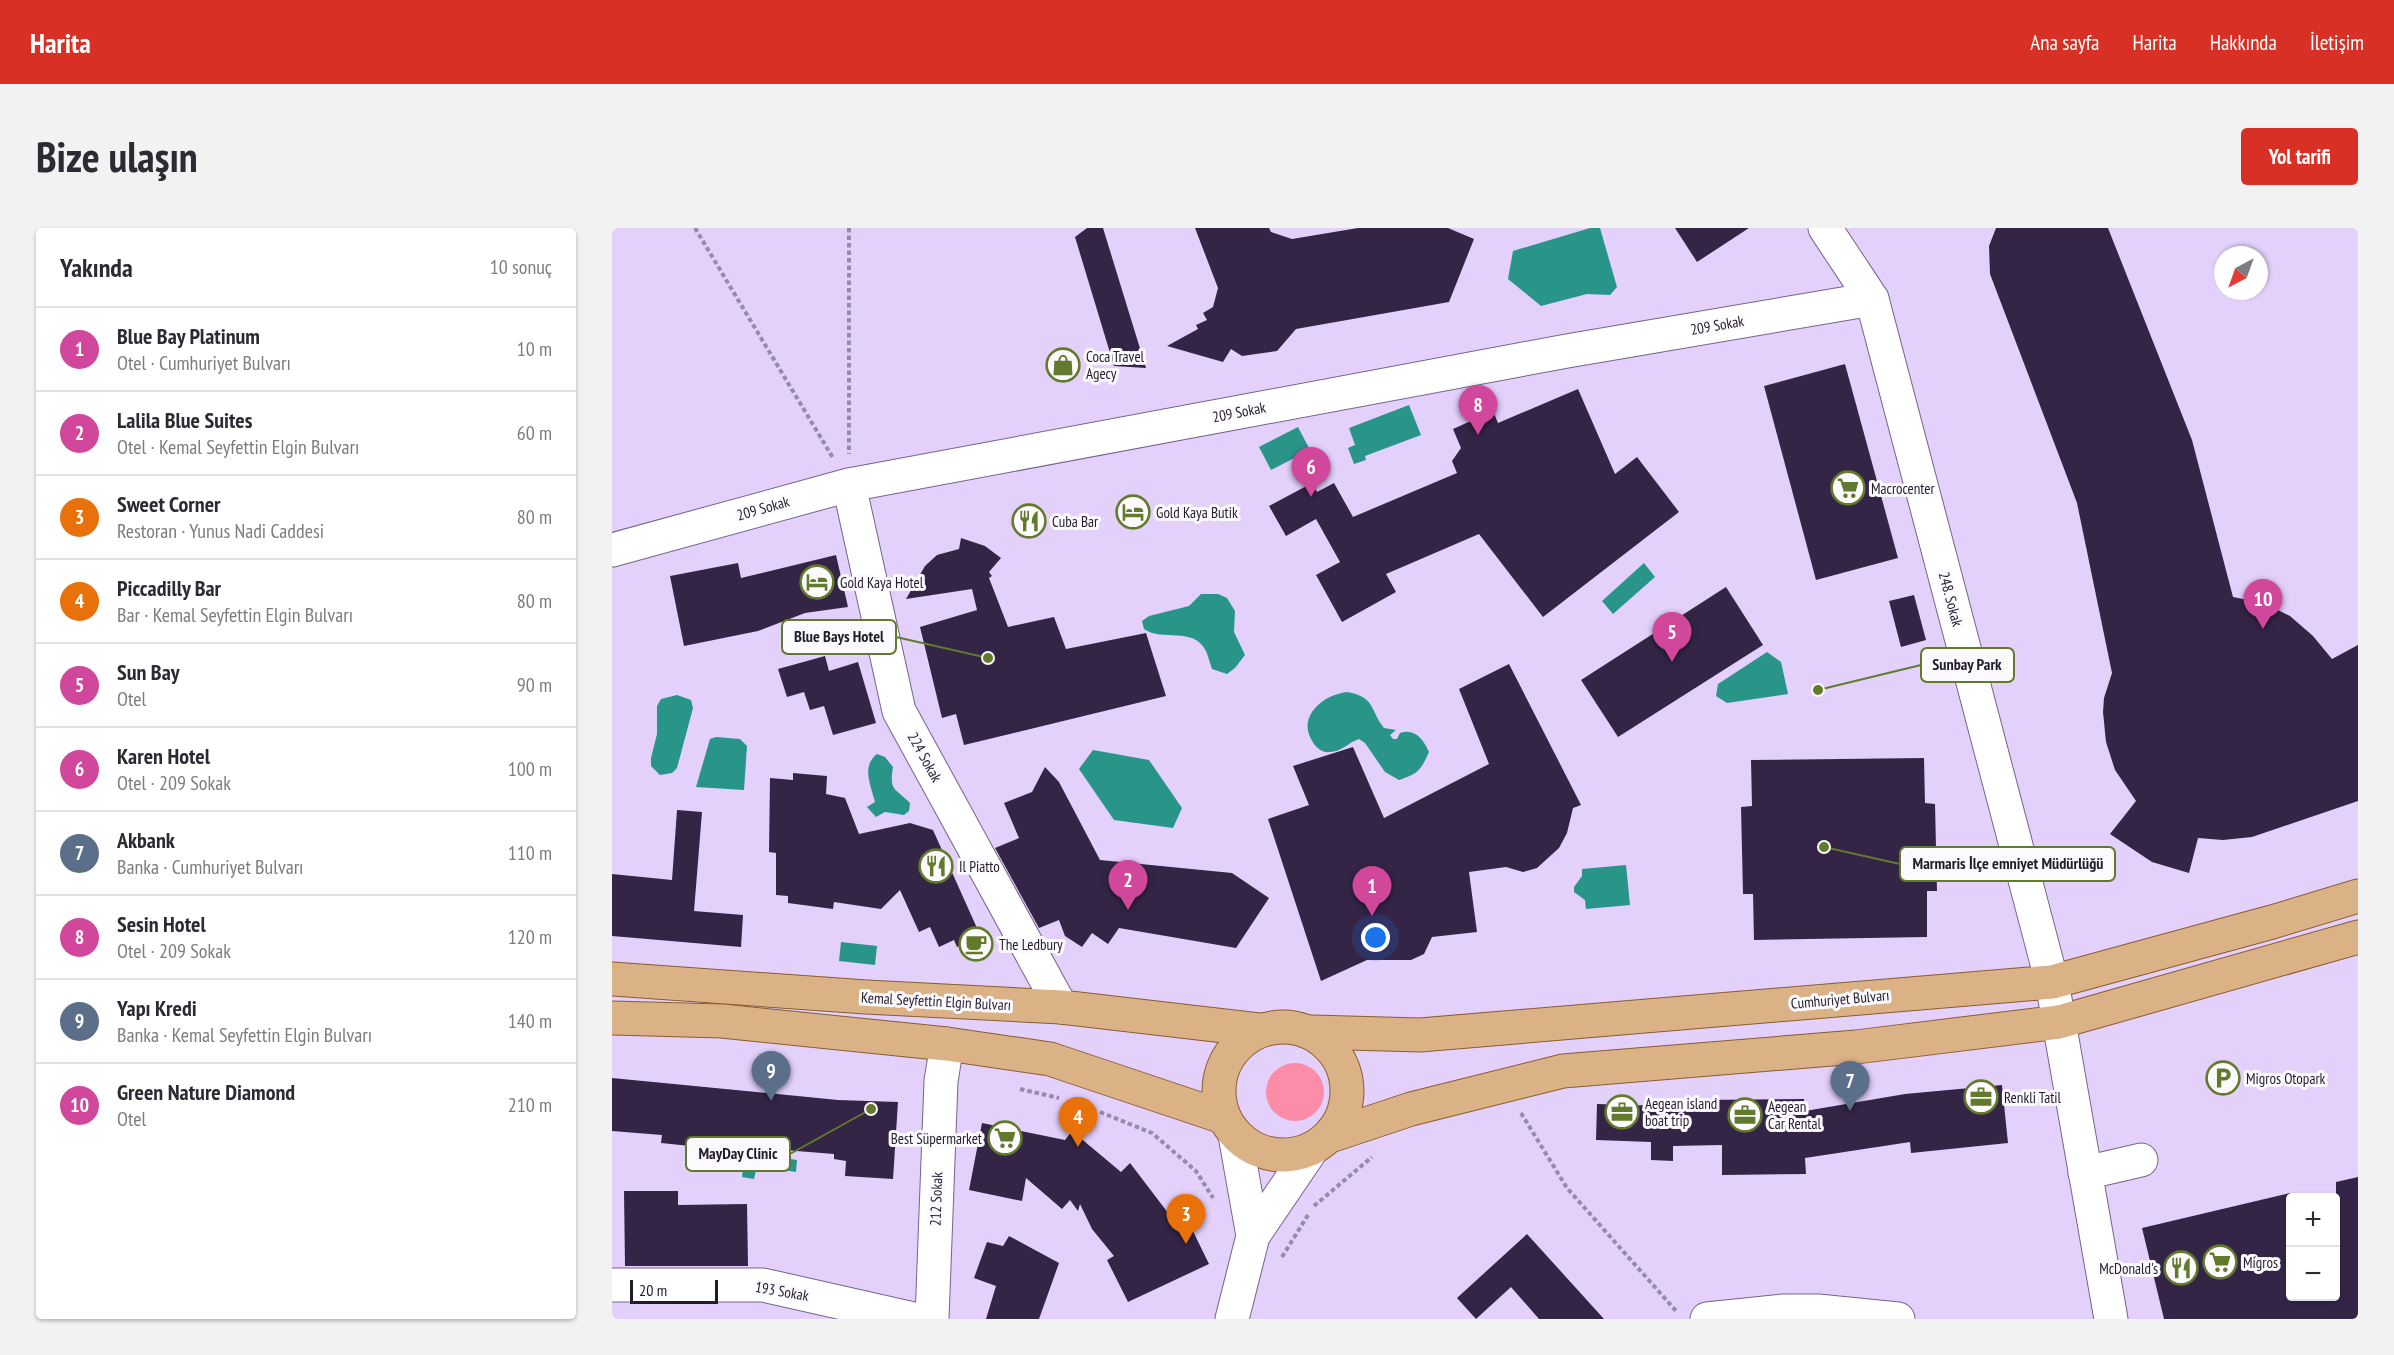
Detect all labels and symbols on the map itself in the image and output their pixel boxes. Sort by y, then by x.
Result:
north arrow [2214,246,2268,300]
street label: 209 Sokak [1689,311,1745,339]
shop icon: Coca Travel Agecy [1045,347,1081,383]
place label: Coca Travel Agecy [1086,347,1145,383]
pin: 8 [1458,386,1498,435]
street label: 209 Sokak [1211,397,1267,426]
pin: 6 [1292,448,1330,497]
supermarket icon: Macrocenter [1830,470,1866,506]
place label: Macrocenter [1871,479,1936,498]
street label: 209 Sokak [734,491,792,525]
hotel icon: Gold Kaya Butik [1115,494,1151,530]
restaurant icon: Cuba Bar [1011,503,1047,539]
place label: Gold Kaya Butik [1156,503,1238,522]
place label: Cuba Bar [1052,512,1099,531]
hotel icon: Gold Kaya Hotel [799,564,835,600]
street label: 248. Sokak [1935,570,1967,629]
place label: Gold Kaya Hotel [840,573,924,592]
pin: 10 [2244,580,2282,629]
pin: 5 [1652,612,1692,662]
callout: Blue Bays Hotel [782,620,896,654]
text: Blue Bays Hotel [794,626,884,646]
callout: Sunbay Park [1921,648,2014,682]
text: Sunbay Park [1932,654,2002,674]
street label: 224 Sokak [904,729,946,785]
callout: Marmaris İlçe emniyet Müdürlüğü [1900,847,2115,881]
restaurant icon: Il Piatto [918,848,954,884]
text: Marmaris İlçe emniyet Müdürlüğü [1913,853,2103,873]
place label: Il Piatto [959,857,1000,876]
pin: 2 [1108,860,1148,910]
pin: 1 [1352,866,1392,916]
your location [1361,923,1390,952]
cafe icon: The Ledbury [958,926,994,962]
place label: The Ledbury [999,935,1063,954]
street label: Cumhuriyet Bulvarı [1790,985,1890,1013]
street label: Kemal Seyfettin Elgin Bulvarı [860,988,1012,1014]
pin: 9 [752,1052,790,1101]
parking icon: Migros Otopark [2205,1060,2241,1096]
pin: 7 [1830,1062,1870,1111]
place label: Migros Otopark [2246,1069,2325,1088]
office icon: Renkli Tatil [1963,1079,1999,1115]
place label: Renkli Tatil [2004,1088,2062,1107]
office icon: Aegean island boat trip [1604,1094,1640,1130]
place label: Aegean island boat trip [1645,1094,1717,1130]
office icon: Aegean Car Rental [1727,1097,1763,1133]
place label: Aegean Car Rental [1768,1097,1821,1133]
pin: 4 [1058,1098,1098,1147]
supermarket icon: Best Süpermarket [987,1120,1023,1156]
place label: Best Süpermarket [891,1129,982,1148]
callout: MayDay Clinic [686,1137,790,1171]
text: MayDay Clinic [699,1143,778,1163]
street label: 212 Sokak [926,1172,946,1226]
pin: 3 [1166,1194,1206,1244]
supermarket icon: Migros [2202,1244,2238,1280]
restaurant icon: McDonald's [2163,1250,2199,1286]
place label: Migros [2243,1253,2278,1272]
place label: McDonald's [2099,1259,2158,1278]
scale bar [630,1277,718,1304]
street label: 193 Sokak [754,1277,810,1305]

